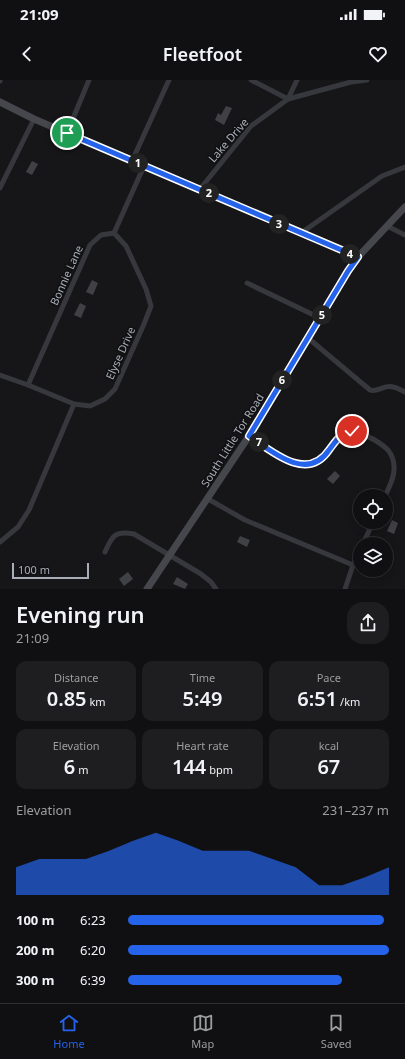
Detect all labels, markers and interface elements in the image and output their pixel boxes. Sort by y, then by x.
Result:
text: 21:09 [20,4,59,24]
text: Fleetfoot [163,42,242,66]
icon: back [16,43,38,65]
icon: heart [367,43,389,65]
street label: Lake Drive [205,115,251,165]
pin [50,116,84,150]
icon: arrive [56,122,78,144]
pin: 1 [128,153,148,173]
text: 1 [135,155,141,170]
pin: 2 [199,183,219,203]
text: 2 [206,185,212,200]
pin: 3 [269,214,289,234]
text: 3 [276,216,282,231]
street label: Bonnie Lane [46,243,86,307]
pin: 4 [340,244,360,264]
text: 4 [347,246,353,261]
pin: 5 [312,305,332,325]
text: 5 [319,307,325,322]
street label: Elyse Drive [102,324,138,382]
pin: 6 [272,370,292,390]
text: 6 [279,372,285,387]
street label: South Little Tor Road [197,390,267,490]
pin [335,414,369,448]
icon: check [341,420,363,442]
pin: 7 [249,432,269,452]
text: 7 [256,434,262,449]
map controls [353,489,393,577]
button: locate [353,489,393,529]
button: layers [353,537,393,577]
scale bar [12,561,89,580]
text: 100 m [18,562,50,577]
text: Evening run [16,599,145,629]
button: share [347,602,389,644]
text: 21:09 [16,629,49,647]
text: Distance [54,670,98,685]
text: Time [190,670,215,685]
text: Pace [317,670,341,685]
text: 0.85 [47,685,87,712]
text: 5:49 [183,685,222,712]
text: 6:51 [297,685,337,712]
text: km [87,694,106,709]
text: /km [337,694,360,709]
text: Elevation [53,738,100,753]
text: Heart rate [176,738,229,753]
text: kcal [319,738,339,753]
text: 6 [64,753,75,780]
text: 144 [172,753,206,780]
text: 67 [317,753,340,780]
text: m [75,762,88,777]
text: bpm [206,762,233,777]
text: Elevation [16,801,72,819]
text: 231–237 m [322,801,389,819]
text: 100 m [16,911,54,929]
text: 6:23 [80,911,106,929]
text: 200 m [16,941,54,959]
text: 6:20 [80,941,106,959]
text: 300 m [16,971,54,989]
text: 6:39 [80,971,106,989]
tab: Home [53,1012,85,1051]
tab: Map [191,1012,214,1051]
tab: Saved [321,1012,352,1051]

